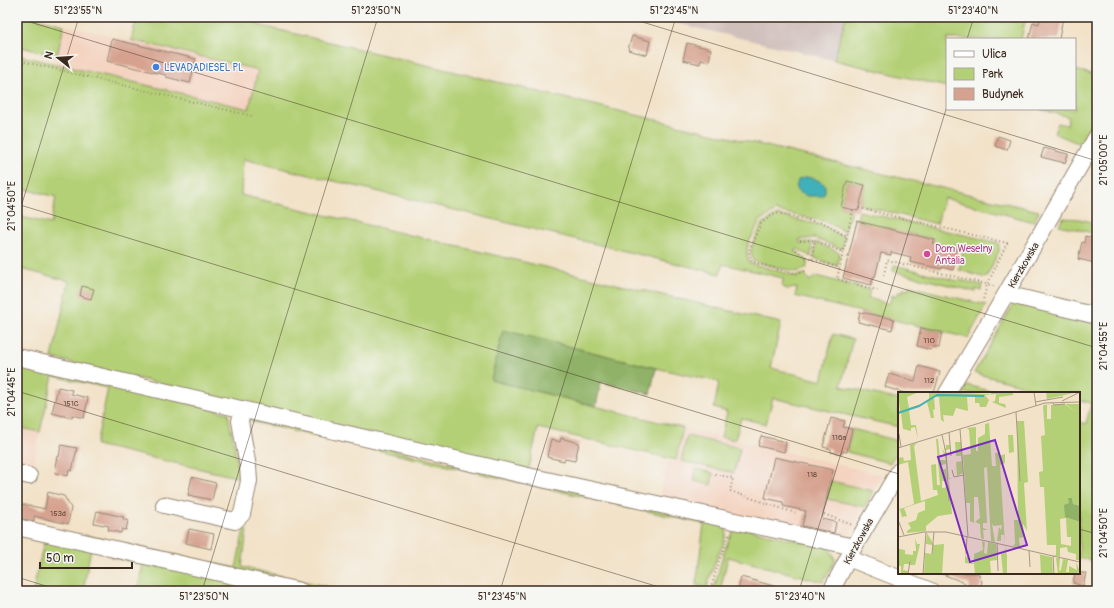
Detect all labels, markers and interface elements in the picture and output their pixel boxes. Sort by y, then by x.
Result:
text: 51°23'55"N [54,5,102,17]
text: 51°23'50"N [351,5,401,17]
text: 51°23'45"N [650,5,699,17]
text: 51°23'40"N [948,5,998,17]
north arrow [38,38,78,78]
legend [946,38,1076,110]
text: Ulica [982,47,1007,62]
text: N [42,49,56,61]
marker: LEVADADIESEL PL [151,62,161,72]
place label: LEVADADIESEL PL [164,62,244,74]
text: Park [982,67,1003,82]
text: Budynek [982,87,1024,102]
text: 21°05'00"E [1098,134,1110,186]
text: 21°04'50"E [6,181,18,231]
street label: Kierzkowska [1006,240,1042,291]
place label: Dom Weselny Antalia [935,243,993,267]
marker: Dom Weselny Antalia [922,249,932,259]
text: 21°04'55"E [1098,322,1110,370]
house number: 110 [923,336,935,345]
text: 21°04'45"E [6,368,18,416]
house number: 112 [924,376,935,385]
inset map [898,392,1080,574]
house number: 151C [63,399,79,408]
house number: 116a [832,433,847,442]
house number: 118 [807,470,817,479]
text: 21°04'50"E [1098,508,1110,558]
house number: 153d [50,509,66,518]
street label: Kierzkowska [841,516,877,567]
scale bar [40,544,132,570]
text: 50 m [46,551,74,566]
text: 51°23'50"N [179,591,229,603]
text: 51°23'45"N [478,591,527,603]
text: 51°23'40"N [775,591,825,603]

